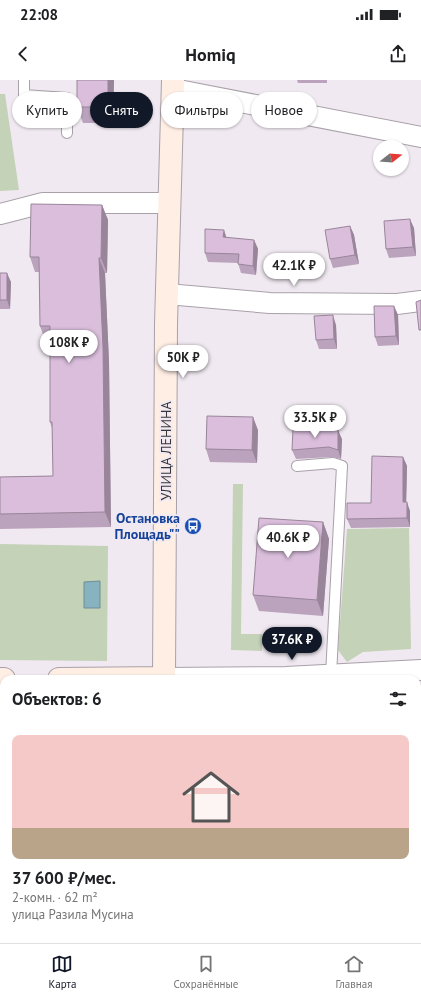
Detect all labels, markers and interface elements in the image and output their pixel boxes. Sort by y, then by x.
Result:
text: 22:08 [20,5,58,24]
icon: back [12,43,34,65]
text: Homiq [185,43,236,66]
icon: share [387,43,409,65]
chip: Купить [12,92,82,128]
chip: Снять [90,92,153,128]
chip: Фильтры [161,92,243,128]
chip: Новое [251,92,317,128]
north arrow [373,140,409,176]
map controls [373,140,409,176]
pin: 42.1K ₽ [257,253,331,287]
text: 42.1K ₽ [272,257,316,274]
pin: 108K ₽ [36,330,102,364]
text: 108K ₽ [49,334,89,351]
pin: 50K ₽ [155,345,211,379]
text: 50K ₽ [166,349,200,366]
street label: УЛИЦА ЛЕНИНА [157,401,175,501]
pin: 33.5K ₽ [278,405,352,439]
text: 33.5K ₽ [293,409,337,426]
place label: Остановка Площадь"" [114,509,180,543]
bus stop icon: Остановка Площадь"" [183,516,203,536]
pin: 40.6K ₽ [251,525,325,559]
text: 40.6K ₽ [266,529,310,546]
pin: 37.6K ₽ [255,627,329,661]
text: 37.6K ₽ [271,631,313,648]
text: Объектов: 6 [12,688,102,710]
icon: filters [387,688,409,710]
icon: home [175,761,247,833]
text: 37 600 ₽/мес. [12,867,116,889]
text: 2-комн. · 62 m² [12,889,98,906]
text: улица Разила Мусина [12,906,134,923]
tab: Карта [49,953,76,991]
tab: Сохранённые [174,953,238,991]
tab: Главная [336,953,372,991]

